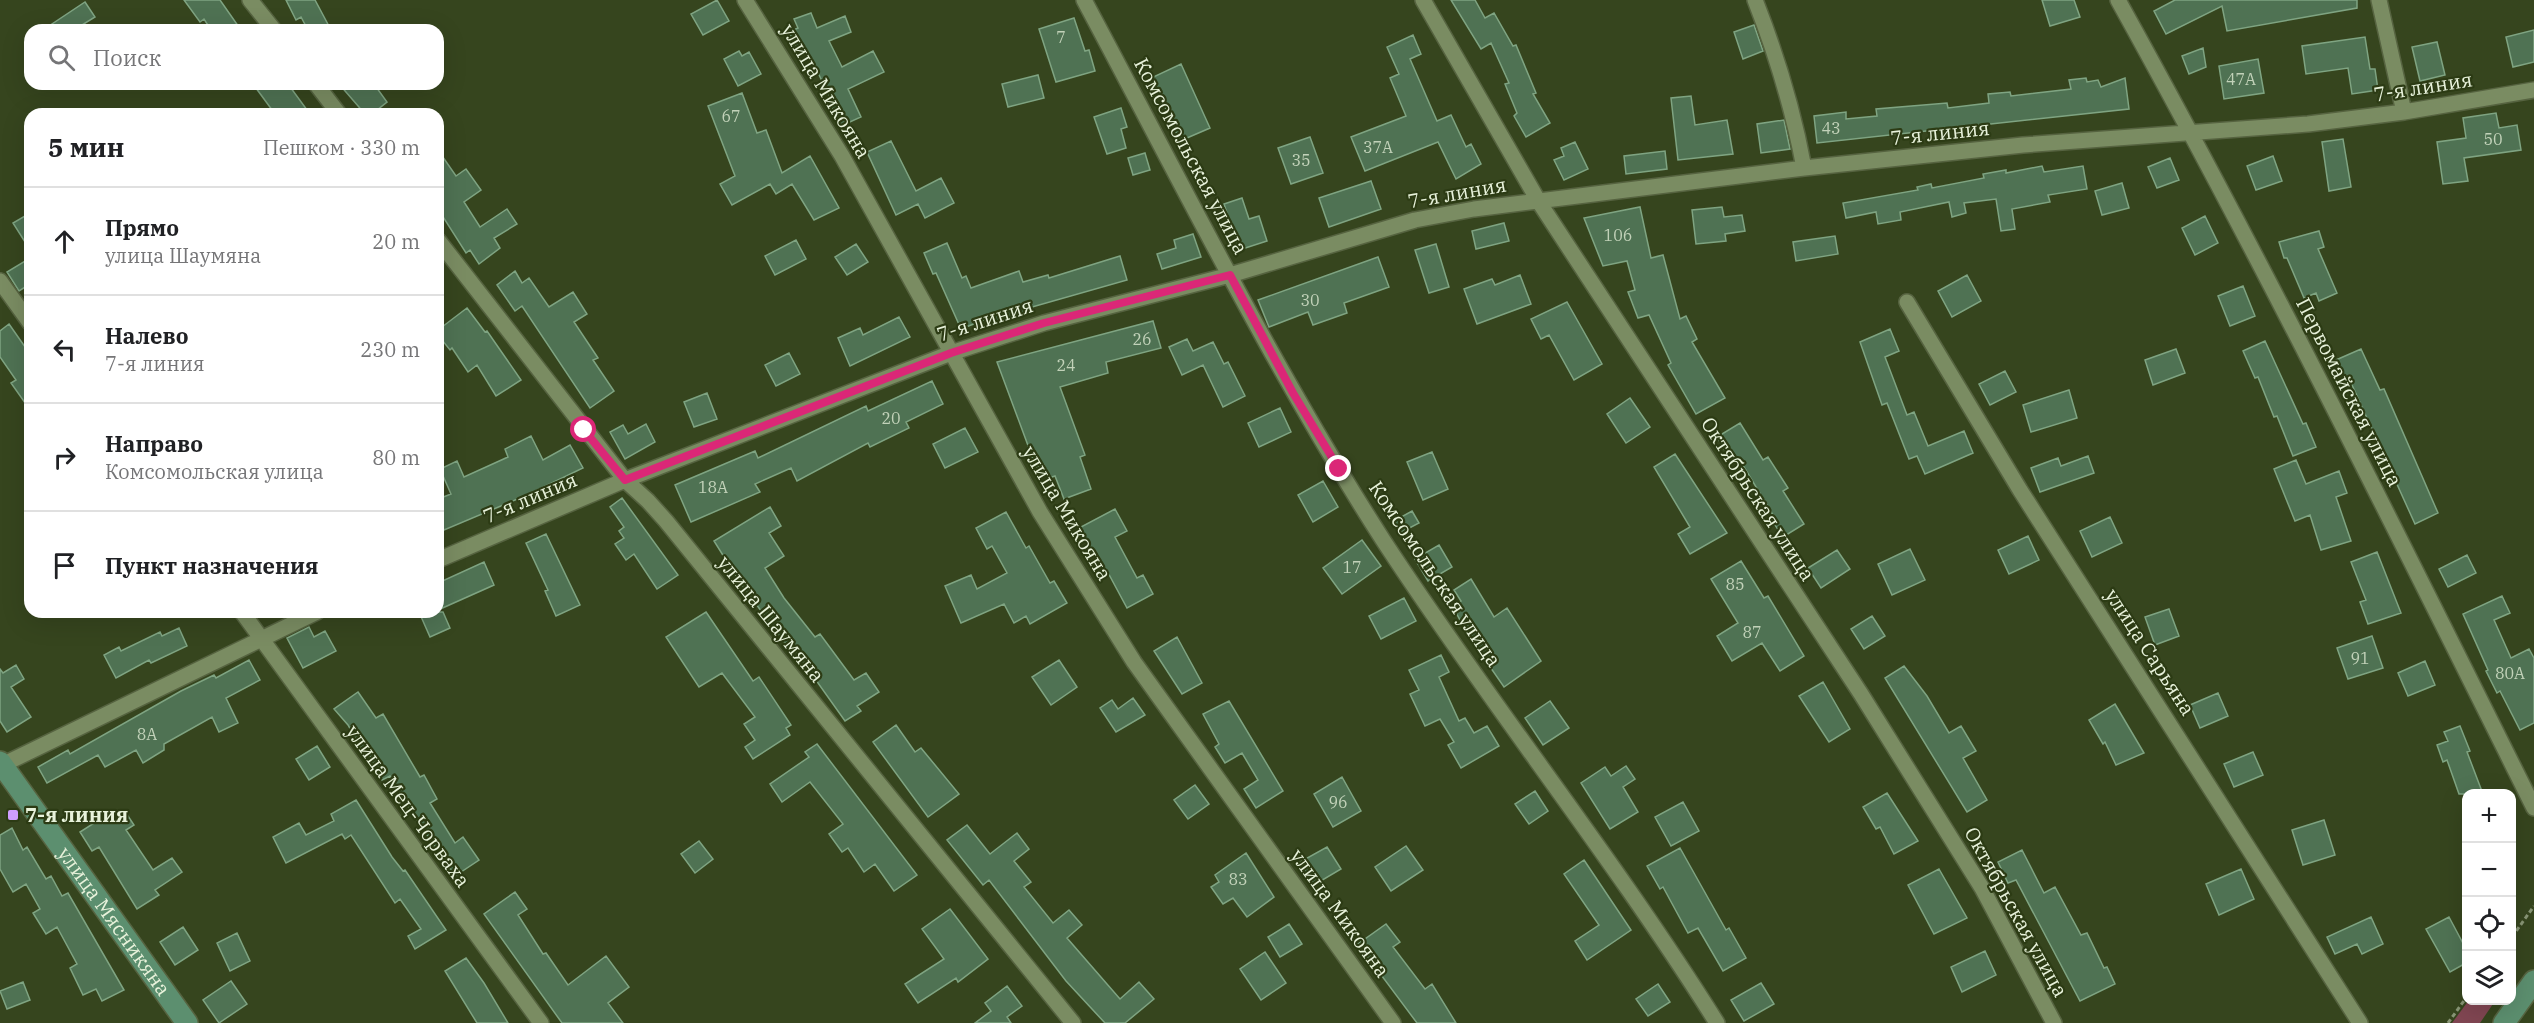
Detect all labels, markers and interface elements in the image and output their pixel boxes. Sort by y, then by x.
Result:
street label: улица Микояна [775,18,877,163]
search box [24,24,444,90]
house number: 7 [1056,27,1066,47]
icon: search [45,41,78,74]
text: Поиск [93,43,161,72]
street label: Комсомольская улица [1128,53,1255,259]
street label: 7-я линия [2372,65,2474,108]
house number: 47А [2226,69,2256,89]
house number: 67 [721,106,741,126]
street label: 7-я линия [1889,114,1991,151]
house number: 43 [1821,118,1841,138]
house number: 50 [2483,129,2503,149]
text: 5 мин [48,130,124,164]
text: Пешком · 330 m [263,134,420,161]
house number: 37А [1363,137,1393,157]
house number: 35 [1291,150,1311,170]
street label: 7-я линия [1406,171,1508,214]
text: Прямо [105,213,179,242]
icon: ahead [48,225,81,258]
house number: 106 [1604,225,1632,245]
text: 20 m [372,228,420,255]
text: улица Шаумяна [105,242,261,269]
house number: 30 [1300,290,1320,310]
street label: 7-я линия [933,291,1036,348]
street label: Первомайская улица [2290,293,2409,491]
text: Налево [105,321,189,350]
house number: 26 [1132,329,1152,349]
icon: left [48,333,81,366]
text: 230 m [360,336,420,363]
text: 7-я линия [105,350,205,377]
house number: 24 [1056,355,1076,375]
house number: 20 [881,408,901,428]
street label: Октябрьская улица [1695,411,1822,586]
route start [570,416,596,442]
text: Направо [105,429,203,458]
street label: улица Микояна [1016,440,1118,585]
icon: right [48,441,81,474]
text: 80 m [372,444,420,471]
route end [1325,455,1351,481]
text: Комсомольская улица [105,458,324,485]
street label: 7-я линия [479,466,581,529]
street label: Комсомольская улица [1363,476,1508,672]
house number: 18А [698,477,728,497]
icon: arrive [48,549,81,582]
street label: улица Шаумяна [712,549,831,688]
text: Пункт назначения [105,551,319,580]
house number: 17 [1342,557,1362,577]
house number: 85 [1725,574,1745,594]
street label: улица Сарьяна [2099,583,2202,721]
house number: 87 [1742,622,1762,642]
house number: 91 [2350,648,2370,668]
house number: 80А [2495,663,2525,683]
street label: улица Мец-Чорваха [340,719,477,893]
house number: 8А [137,724,157,744]
map controls [2462,789,2516,1005]
button: + [2462,789,2516,843]
house number: 96 [1328,792,1348,812]
place label: 7-я линия [25,801,128,828]
marker: 7-я линия [6,808,20,822]
street label: Октябрьская улица [1958,822,2074,1002]
street label: улица Мясникяна [52,841,177,1001]
street label: улица Микояна [1285,843,1396,983]
button: − [2462,843,2516,897]
house number: 83 [1228,869,1248,889]
button: locate [2462,897,2516,951]
button: layers [2462,951,2516,1005]

